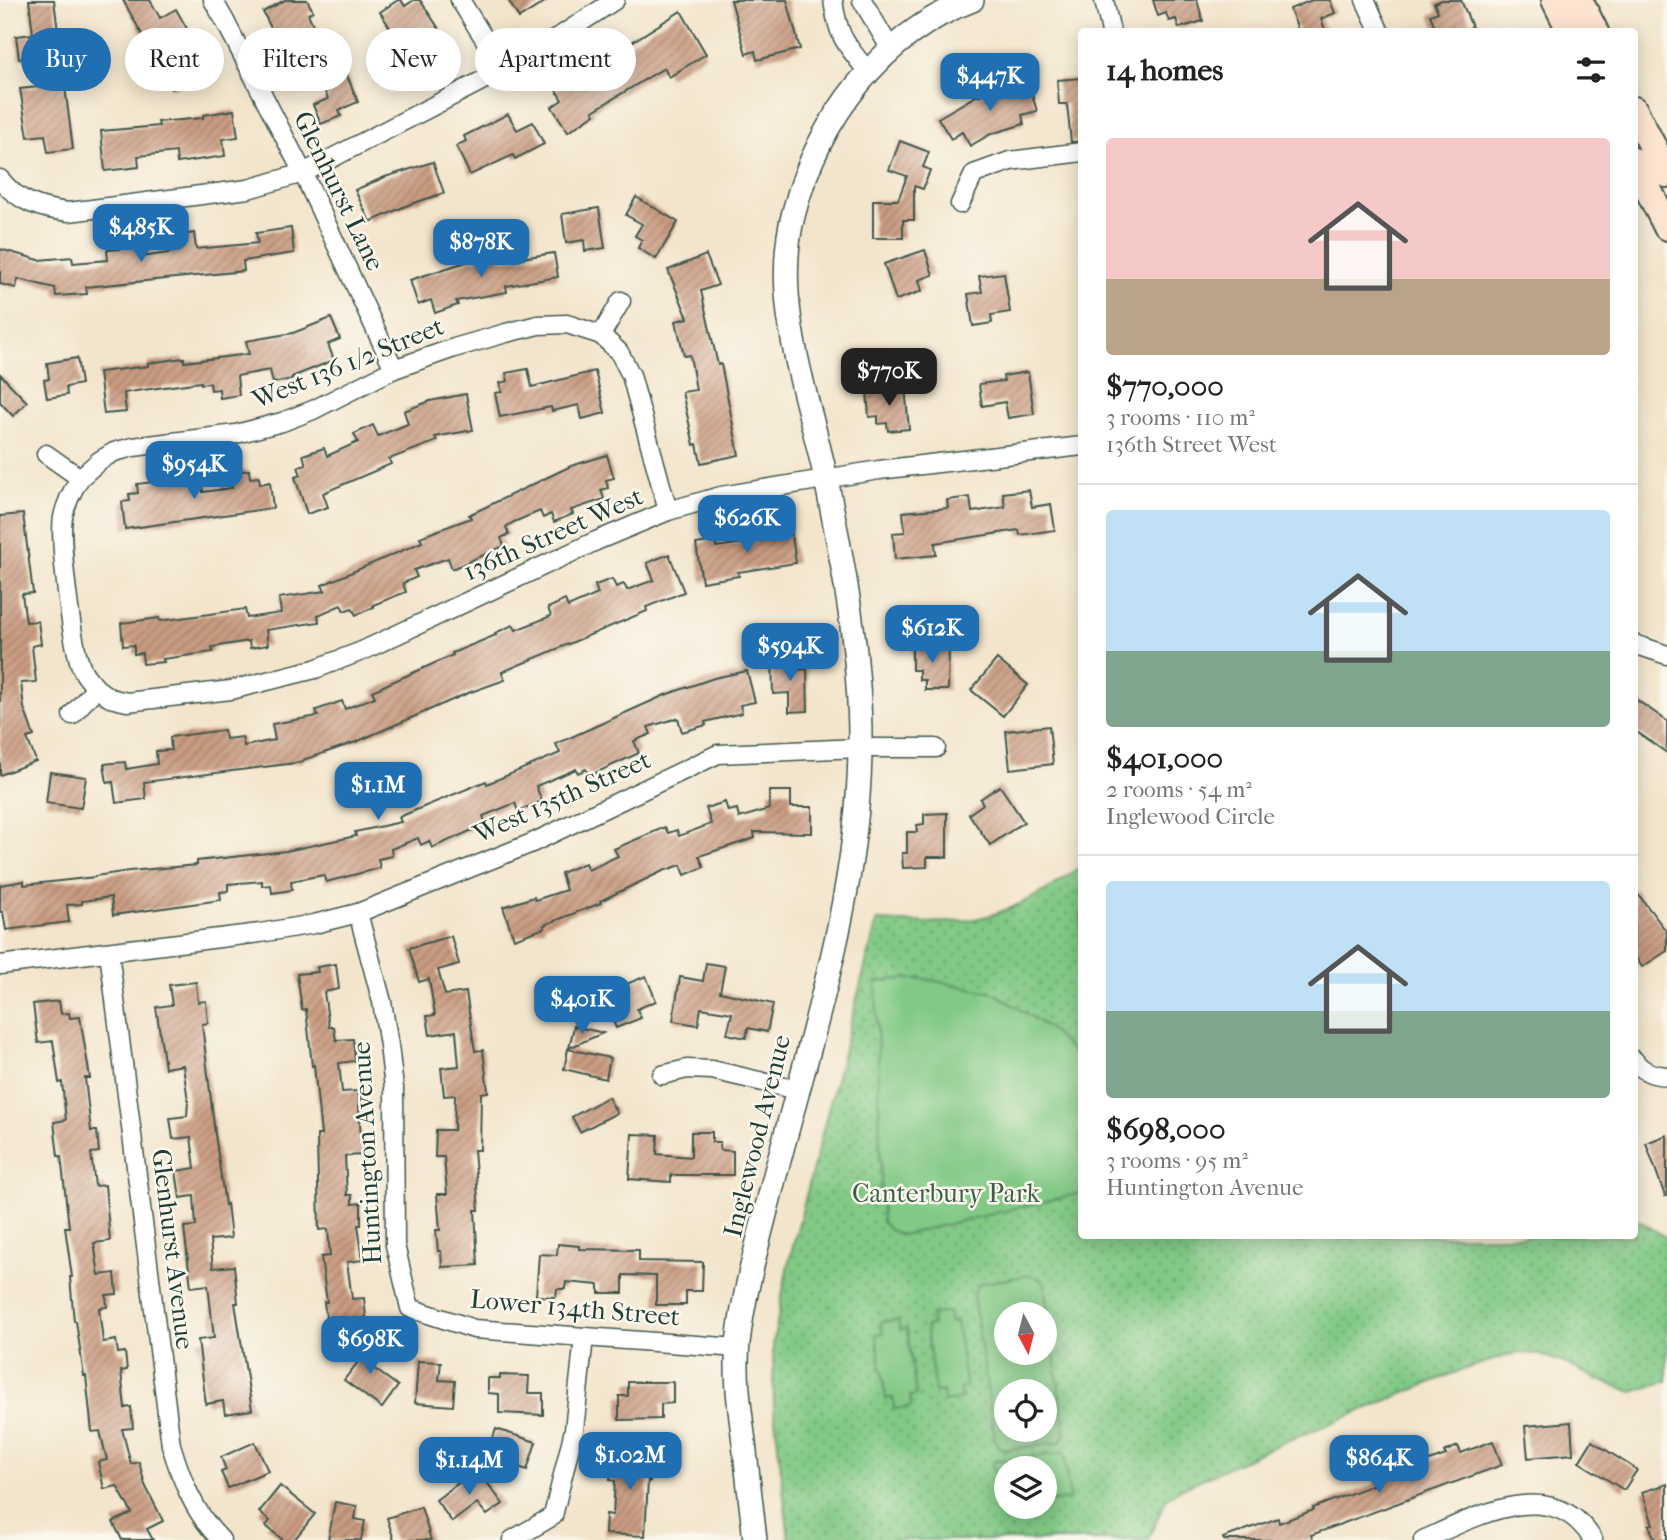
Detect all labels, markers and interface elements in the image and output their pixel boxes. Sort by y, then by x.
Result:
chip: Buy [21,28,111,91]
chip: Rent [125,28,224,91]
chip: Filters [238,28,352,91]
chip: New [366,28,461,91]
chip: Apartment [475,28,636,91]
icon: filters [1572,51,1610,89]
text: 14 homes [1106,53,1223,88]
pin: $447K [941,54,1039,113]
text: $447K [956,62,1024,89]
street label: Glenhurst Lane [287,106,391,276]
icon: home [1295,183,1421,309]
pin: $485K [92,204,190,264]
text: $485K [109,213,173,240]
pin: $878K [432,219,530,279]
text: $878K [449,228,513,255]
street label: West 136 1/2 Street [247,310,449,416]
pin: $770K [840,348,938,408]
text: $770K [857,357,921,384]
text: $770,000 [1106,369,1224,404]
text: 3 rooms · 110 m² [1106,404,1255,431]
text: 136th Street West [1106,431,1277,458]
pin: $954K [145,442,243,501]
text: $954K [162,450,226,477]
street label: 136th Street West [458,480,648,587]
pin: $626K [698,496,796,555]
text: $626K [714,504,780,531]
icon: home [1295,555,1421,681]
pin: $612K [883,606,981,665]
text: $612K [901,614,963,641]
pin: $594K [741,624,839,683]
text: $594K [758,632,822,659]
text: $401,000 [1106,741,1223,776]
street label: West 135th Street [468,744,656,850]
pin: $1.1M [329,762,427,822]
text: $1.1M [351,771,405,798]
text: 2 rooms · 54 m² [1106,776,1252,803]
text: Inglewood Circle [1106,803,1275,830]
icon: home [1295,926,1421,1052]
pin: $401K [533,976,631,1036]
text: $401K [550,985,614,1012]
street label: Inglewood Avenue [717,1031,797,1240]
street label: Huntington Avenue [346,1041,388,1265]
text: $698,000 [1106,1112,1225,1147]
street label: Glenhurst Avenue [145,1147,201,1351]
text: 3 rooms · 95 m² [1106,1147,1248,1174]
text: Huntington Avenue [1106,1174,1303,1201]
park label: Canterbury Park [852,1178,1041,1209]
street label: Lower 134th Street [469,1283,682,1333]
north arrow [994,1302,1057,1365]
map controls [994,1302,1057,1519]
pin: $698K [321,1316,419,1376]
text: $698K [337,1325,403,1352]
button: locate [994,1379,1057,1442]
pin: $1.02M [573,1432,687,1492]
pin: $864K [1330,1436,1428,1495]
pin: $1.14M [412,1438,526,1497]
text: $1.02M [595,1441,665,1468]
text: $864K [1346,1444,1412,1471]
text: $1.14M [435,1446,503,1473]
button: layers [994,1456,1057,1519]

